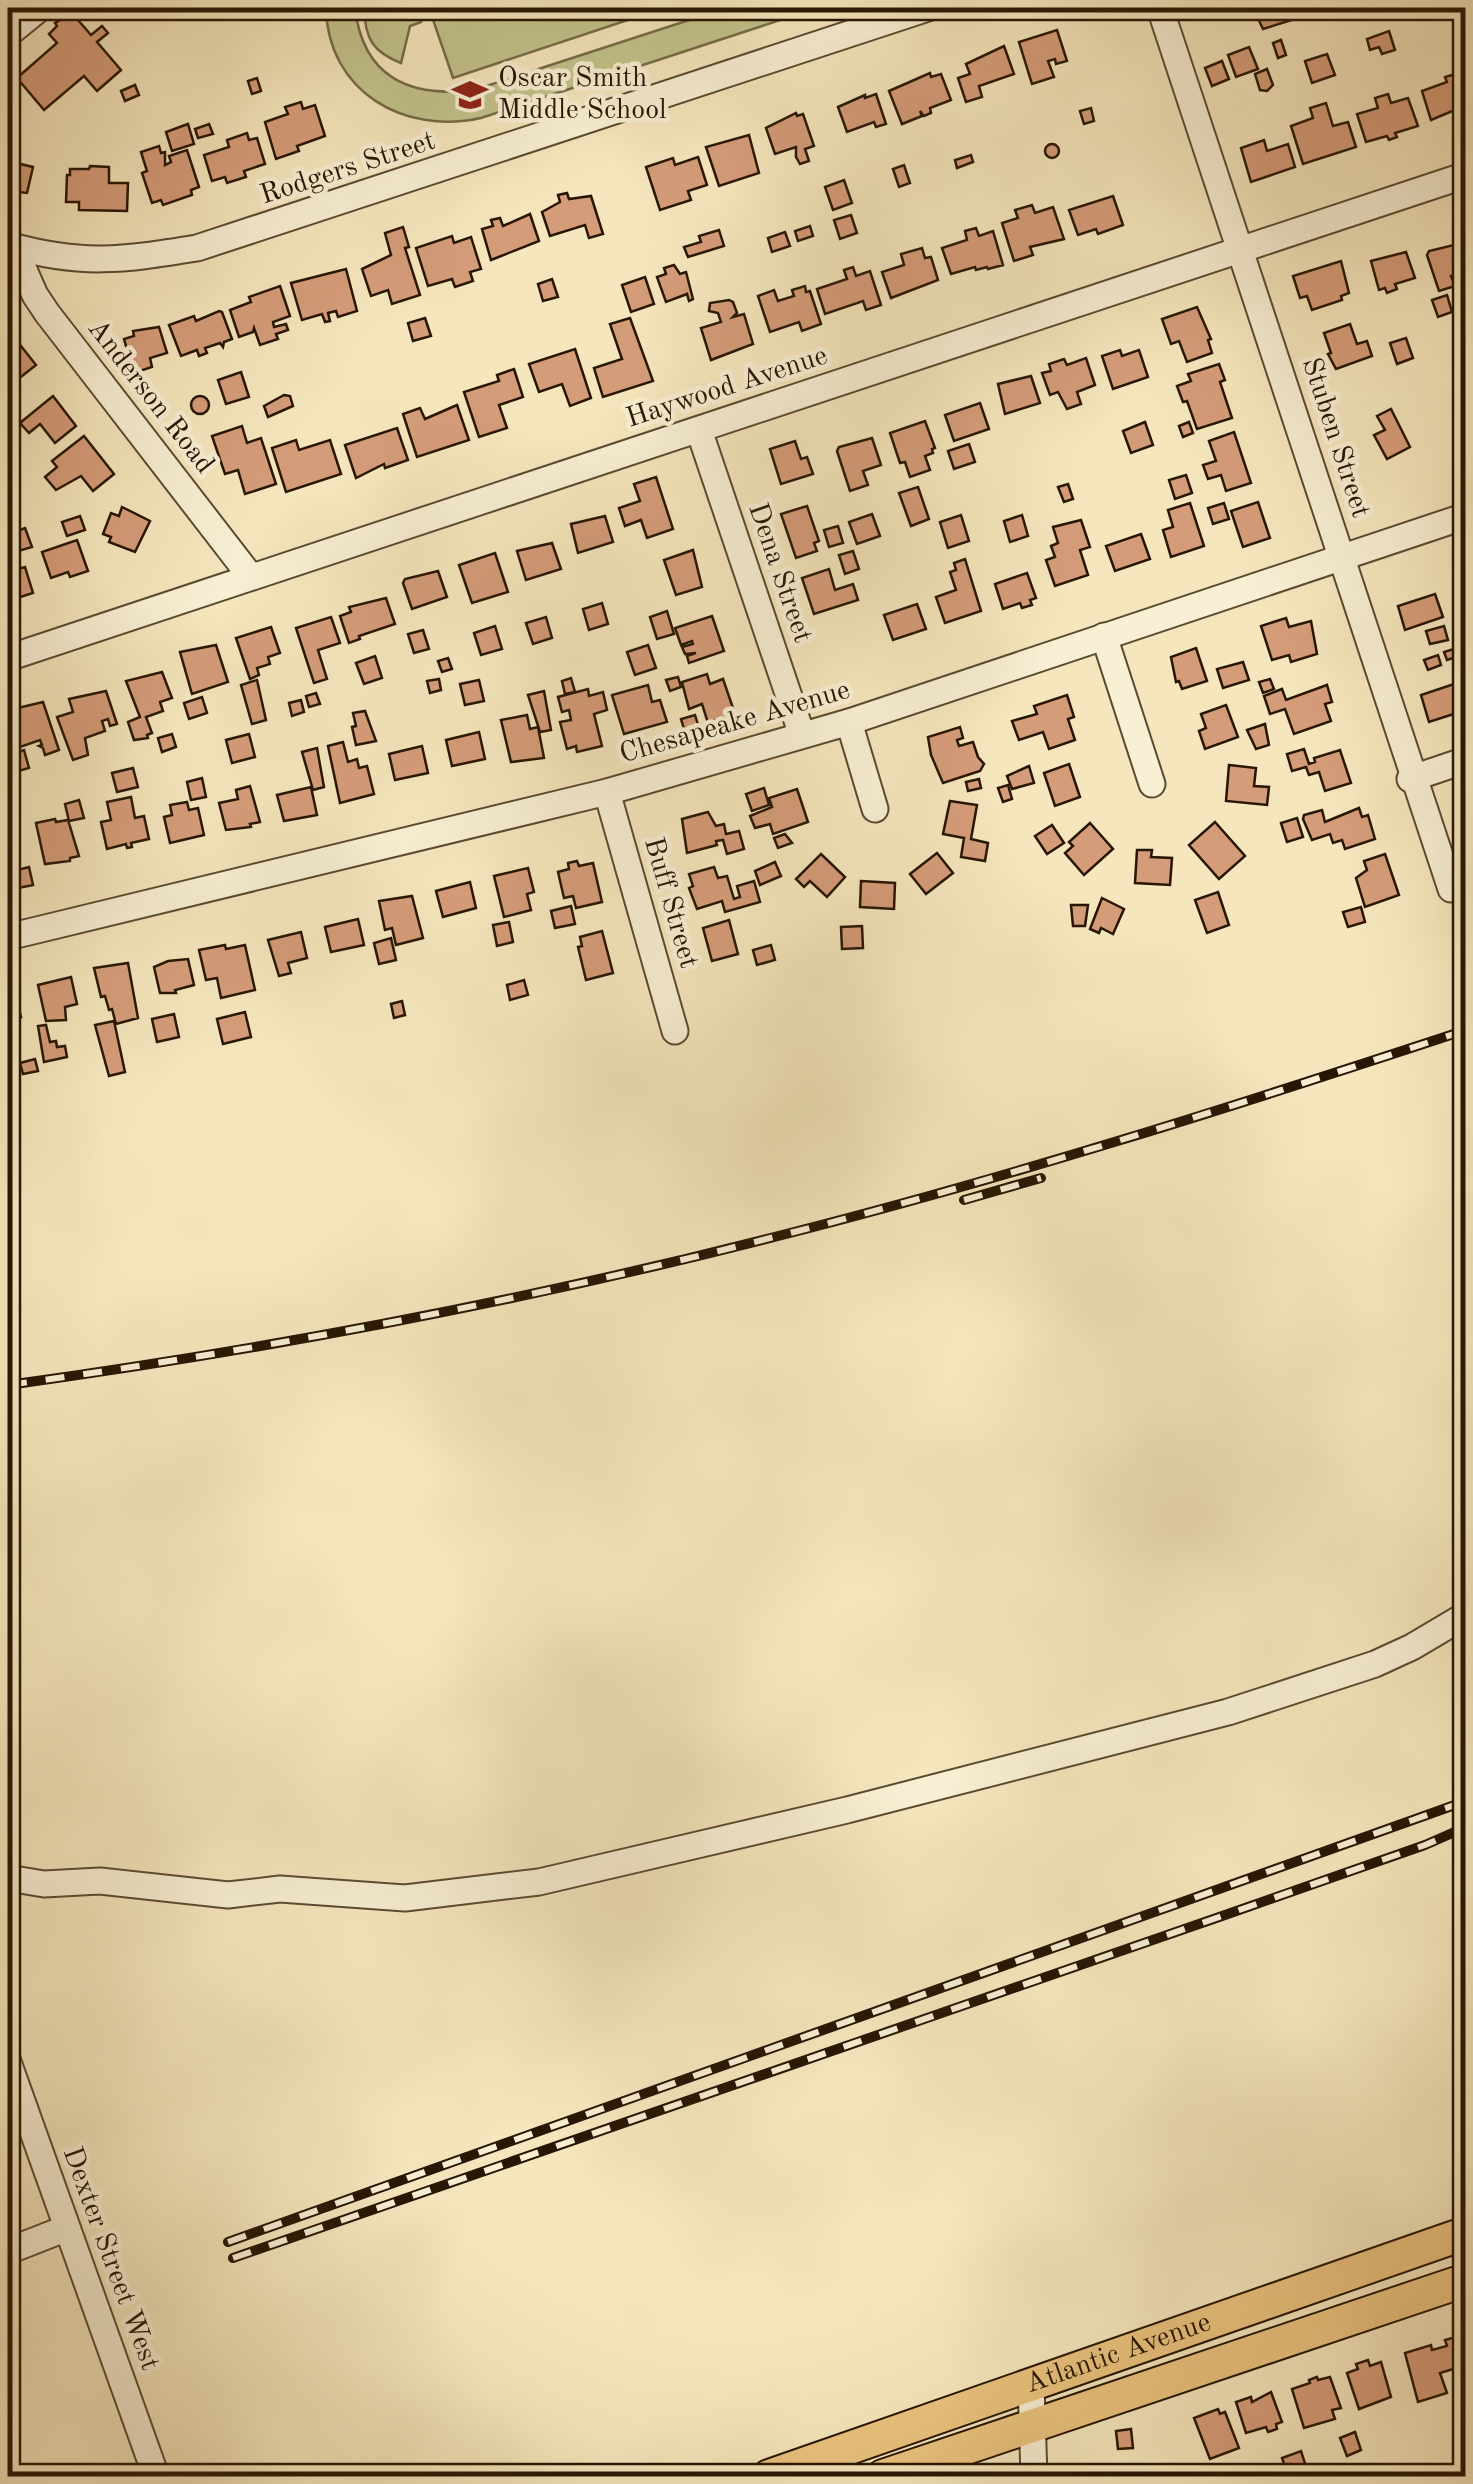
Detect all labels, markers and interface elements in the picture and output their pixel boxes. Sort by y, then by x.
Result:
place label: Oscar Smith Middle School [498,65,667,125]
school or university icon: Oscar Smith Middle School [451,76,489,114]
street label: Rodgers Street [257,128,439,210]
street label: Anderson Road [81,315,219,479]
street label: Haywood Avenue [623,342,831,434]
street label: Stuben Street [1296,354,1374,522]
street label: Dena Street [742,500,816,646]
street label: Chesapeake Avenue [617,677,853,769]
street label: Buff Street [638,834,702,972]
street label: Dexter Street West [57,2144,163,2374]
street label: Atlantic Avenue [1022,2309,1215,2399]

